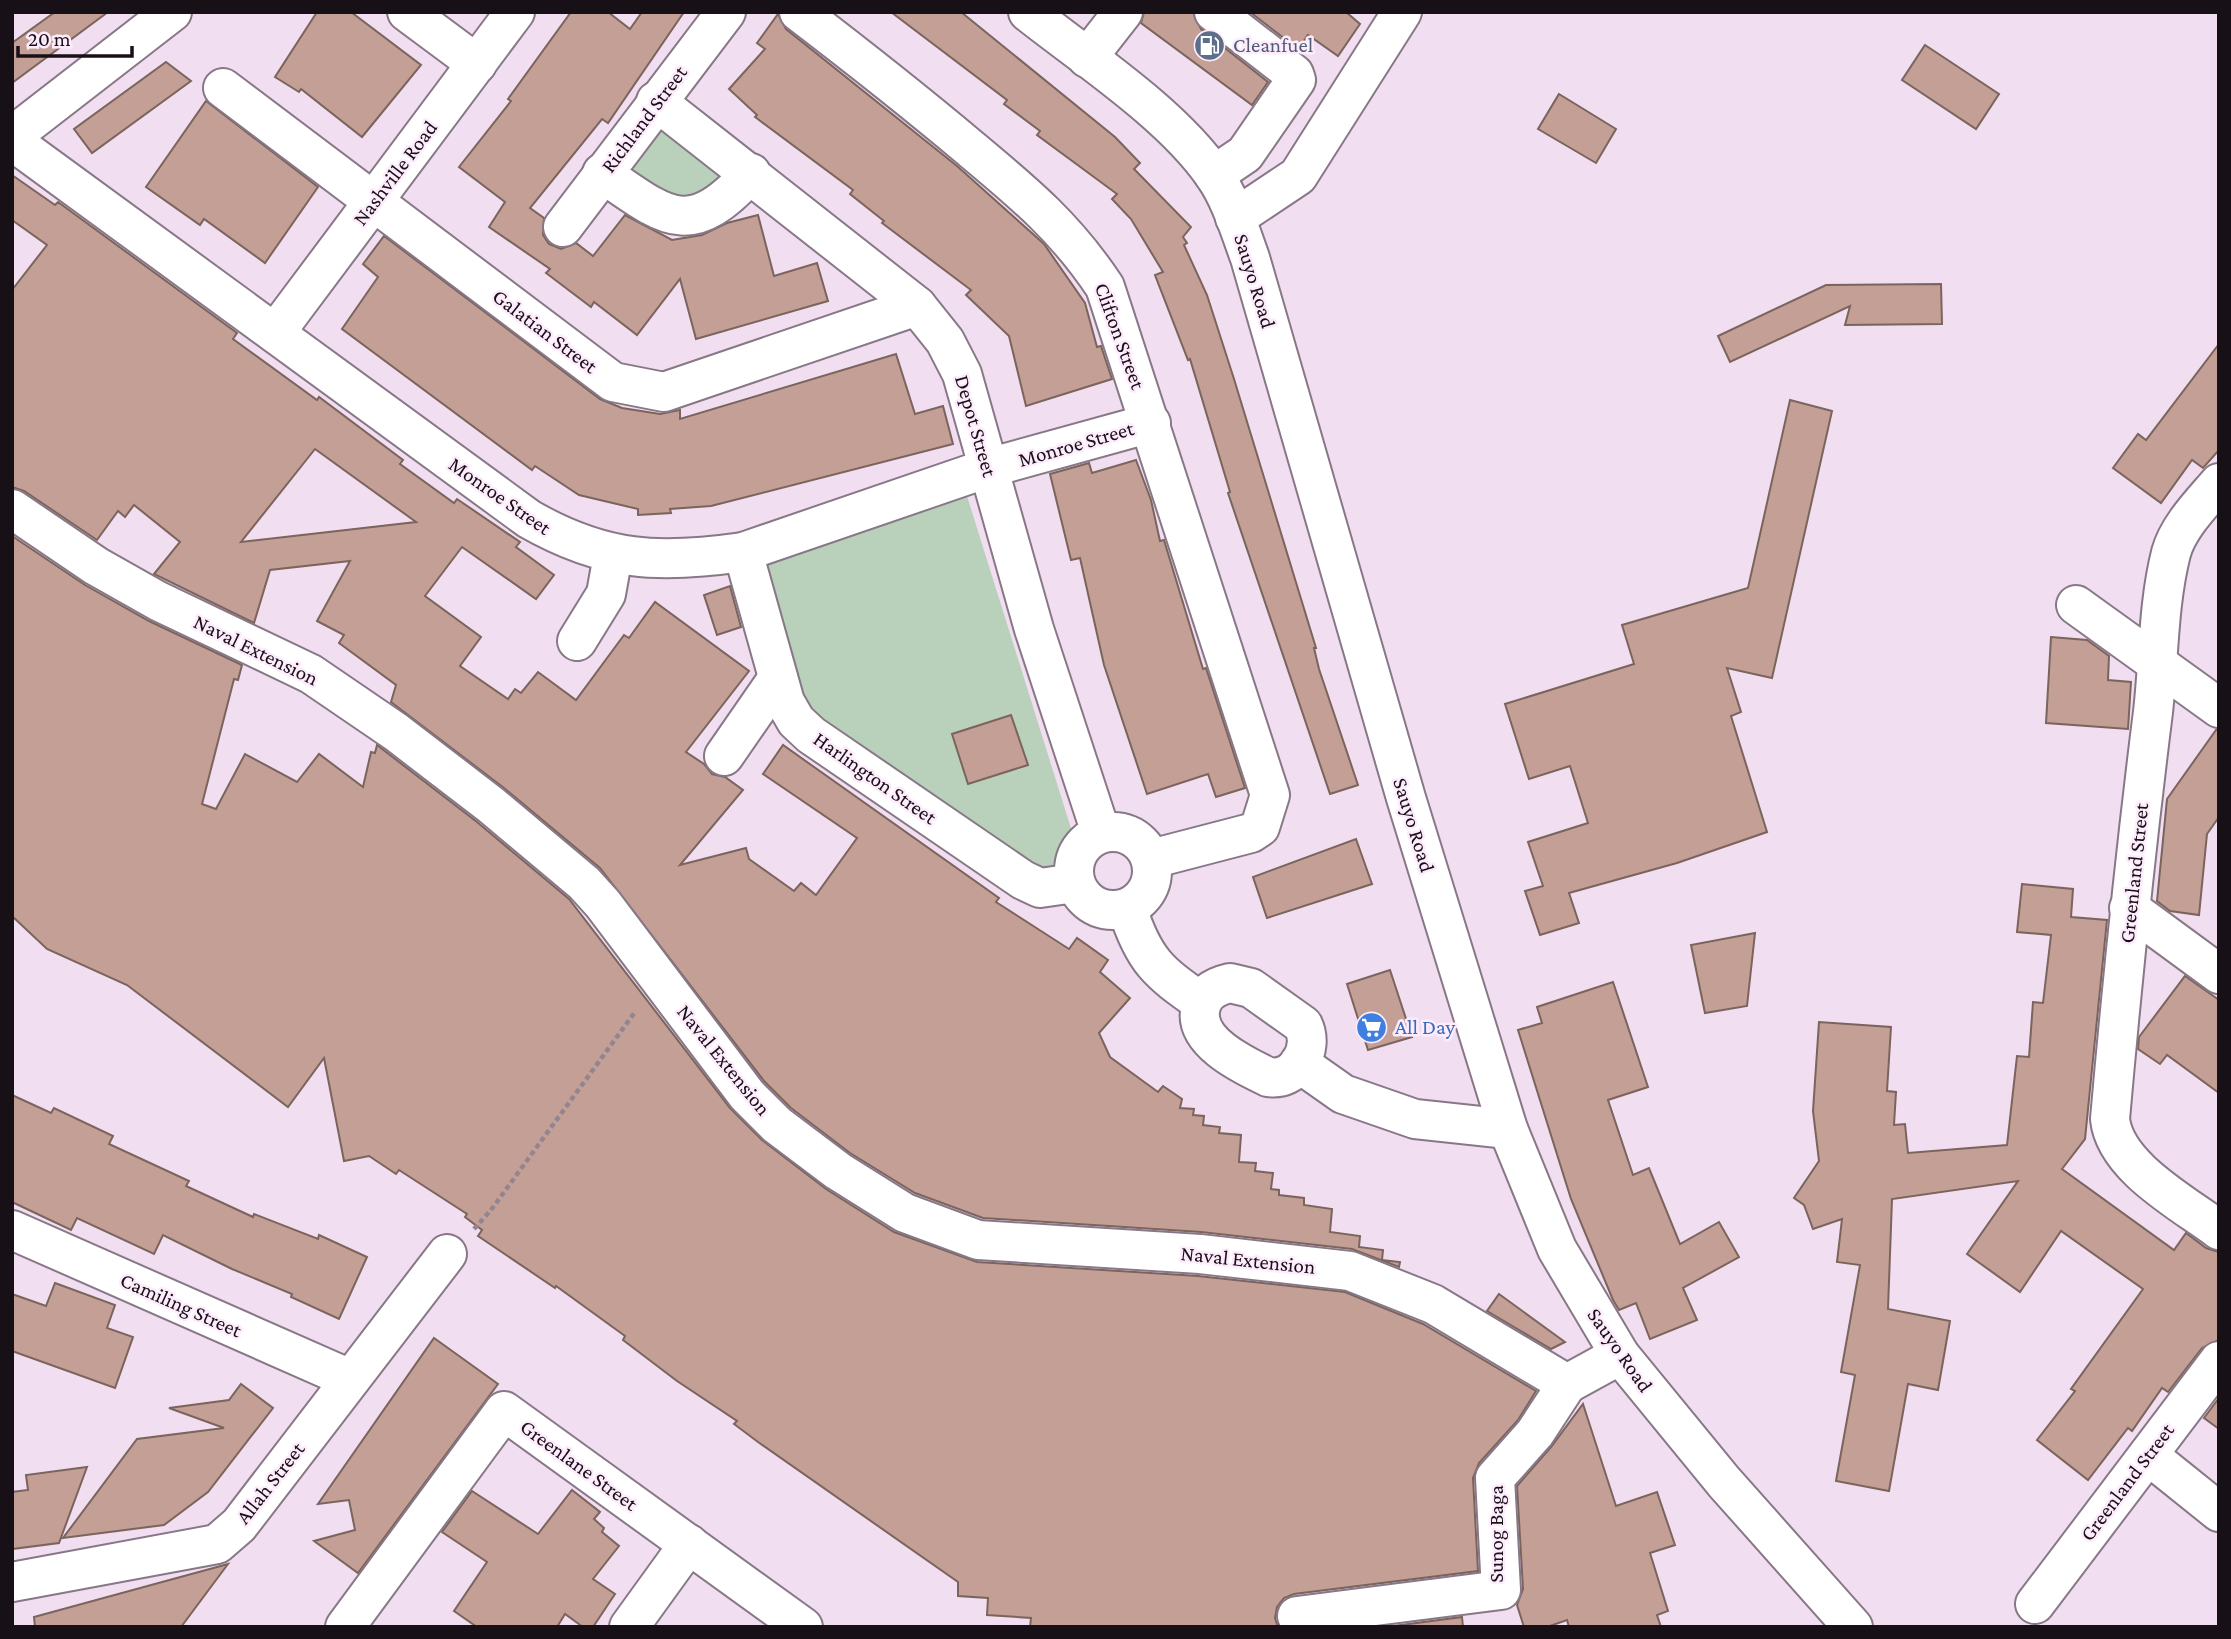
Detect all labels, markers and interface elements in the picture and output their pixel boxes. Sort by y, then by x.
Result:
scale bar [18,14,131,58]
text: 20 m [28,27,71,51]
fuel station icon: Cleanfuel [1193,28,1227,62]
place label: Cleanfuel [1233,33,1313,57]
street label: Richland Street [596,60,693,177]
street label: Nashville Road [348,116,442,230]
street label: Sauyo Road [1229,231,1281,331]
street label: Clifton Street [1090,280,1151,393]
street label: Galatian Street [488,284,603,379]
street label: Depot Street [950,372,1002,481]
street label: Monroe Street [1016,416,1137,472]
street label: Monroe Street [444,452,556,541]
street label: Naval Extension [190,610,322,690]
street label: Harlington Street [809,727,942,830]
street label: Sauyo Road [1388,775,1440,875]
street label: Greenland Street [2115,801,2153,944]
street label: Naval Extension [672,1000,776,1120]
supermarket icon: All Day [1355,1010,1389,1044]
place label: All Day [1395,1015,1456,1039]
street label: Naval Extension [1179,1241,1317,1279]
street label: Camiling Street [117,1268,246,1343]
street label: Sauyo Road [1582,1303,1658,1397]
street label: Greenlane Street [516,1414,643,1516]
street label: Greenland Street [2075,1418,2180,1545]
street label: Allah Street [231,1437,310,1529]
street label: Sunog Baga [1484,1485,1508,1583]

